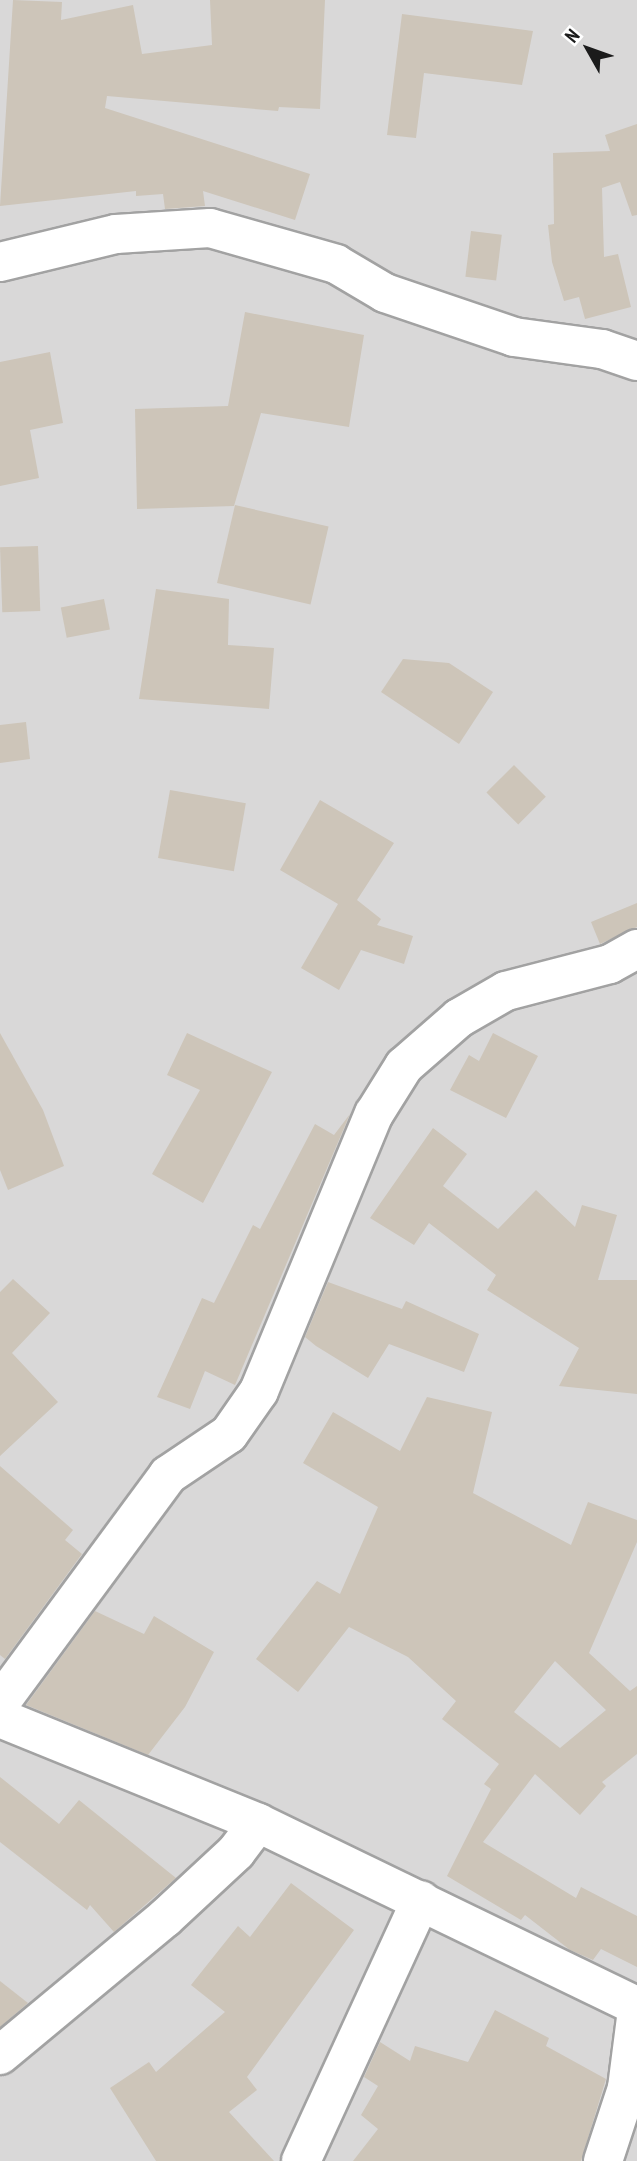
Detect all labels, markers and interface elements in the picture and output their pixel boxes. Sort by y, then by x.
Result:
north arrow [553,14,623,84]
text: N [559,24,584,47]

